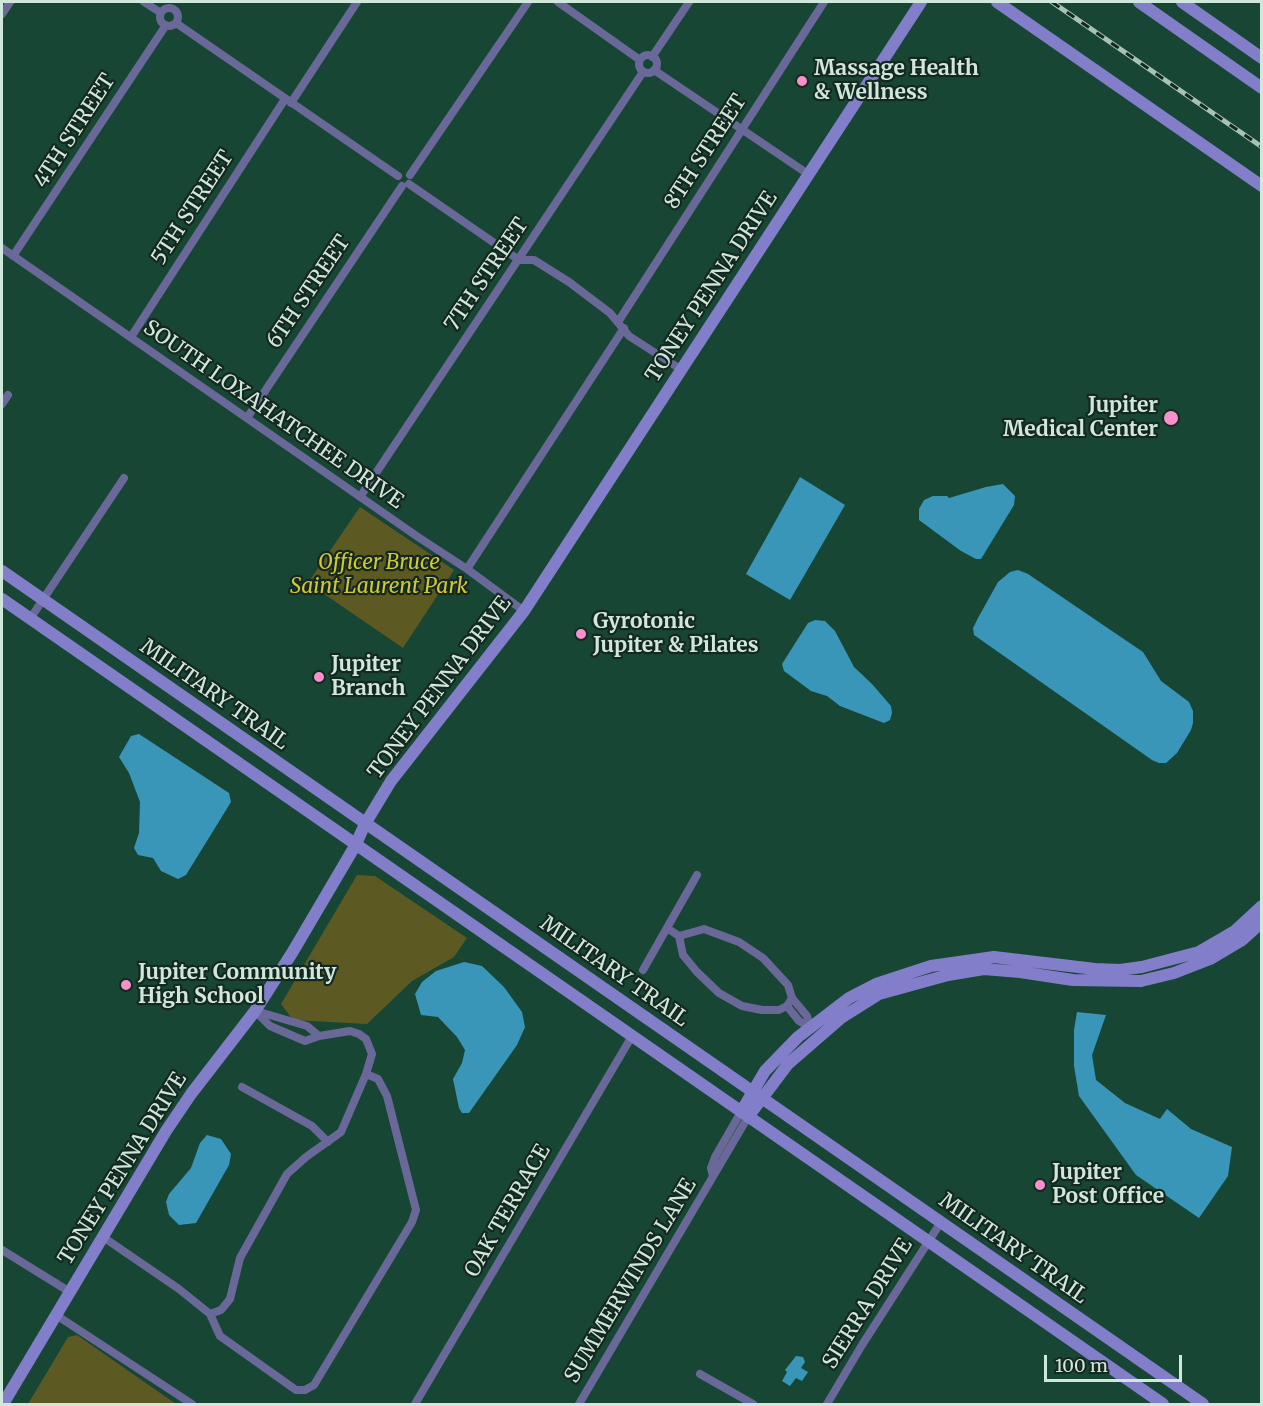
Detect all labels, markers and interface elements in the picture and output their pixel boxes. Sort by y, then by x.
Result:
place label: Massage Health & Wellness [814,56,979,106]
street label: 4TH STREET [29,69,121,193]
marker: Massage Health & Wellness [795,74,809,88]
street label: 8TH STREET [660,90,752,214]
street label: 5TH STREET [147,146,239,270]
street label: TONEY PENNA DRIVE [641,187,783,387]
street label: 7TH STREET [440,213,534,337]
street label: 6TH STREET [262,231,356,353]
street label: SOUTH LOXAHATCHEE DRIVE [138,315,408,515]
place label: Jupiter Medical Center [1003,393,1158,443]
marker: Jupiter Medical Center [1162,409,1180,427]
park label: Officer Bruce Saint Laurent Park [290,550,468,600]
street label: TONEY PENNA DRIVE [363,592,517,784]
place label: Gyrotonic Jupiter & Pilates [593,609,759,659]
marker: Gyrotonic Jupiter & Pilates [574,627,588,641]
street label: MILITARY TRAIL [135,634,293,756]
place label: Jupiter Branch [331,652,406,702]
marker: Jupiter Branch [312,670,326,684]
street label: MILITARY TRAIL [535,911,693,1033]
place label: Jupiter Community High School [138,960,336,1010]
marker: Jupiter Community High School [119,978,133,992]
street label: TONEY PENNA DRIVE [53,1068,193,1270]
street label: OAK TERRACE [460,1140,556,1282]
place label: Jupiter Post Office [1052,1160,1164,1210]
street label: SUMMERWINDS LANE [560,1174,702,1388]
marker: Jupiter Post Office [1033,1178,1047,1192]
street label: MILITARY TRAIL [934,1188,1092,1310]
street label: SIERRA DRIVE [818,1234,918,1374]
scale bar [1047,1343,1185,1381]
text: 100 m [1055,1354,1108,1377]

